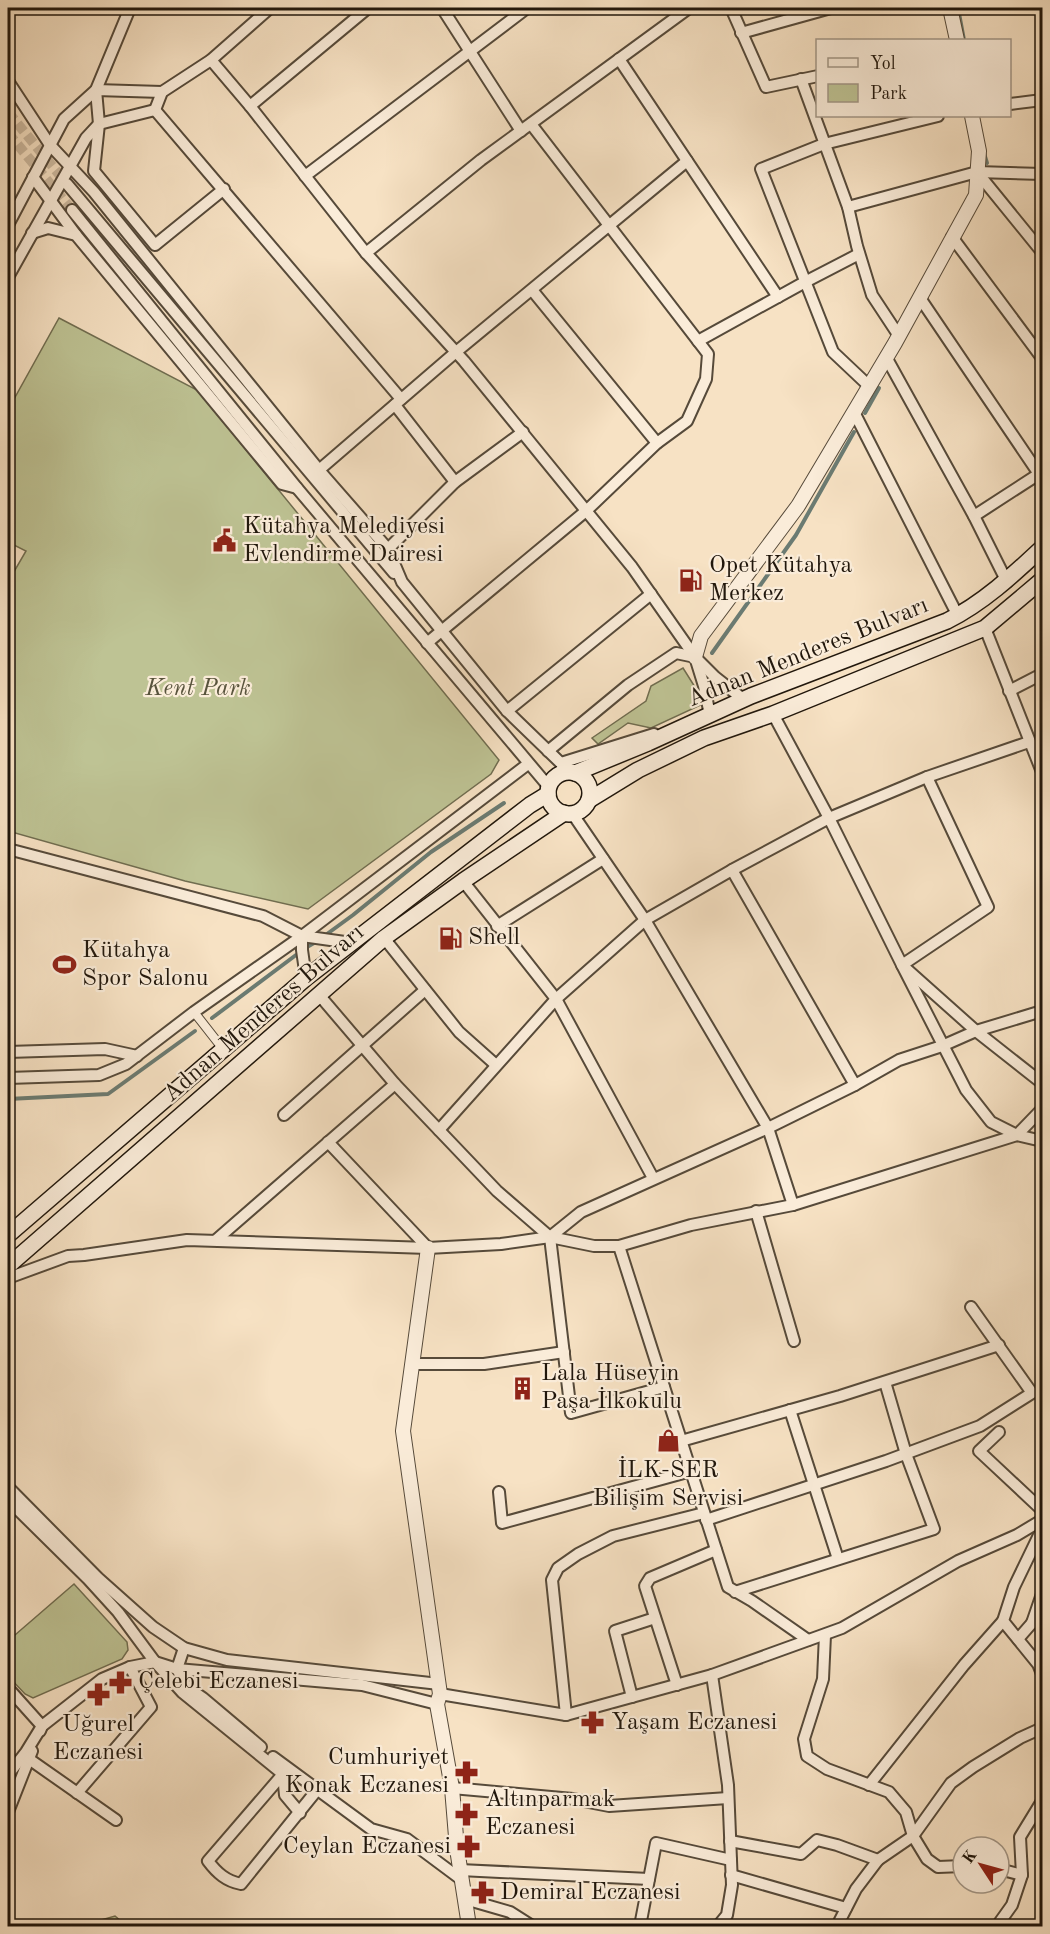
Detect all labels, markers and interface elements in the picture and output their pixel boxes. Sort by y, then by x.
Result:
legend [816,39,1011,117]
text: Yol [870,55,896,73]
text: Park [870,85,907,103]
place label: Kütahya Melediyesi Evlendirme Dairesi [243,515,445,567]
public building icon: Kütahya Melediyesi Evlendirme Dairesi [212,528,238,554]
place label: Opet Kütahya Merkez [709,554,853,606]
fuel station icon: Opet Kütahya Merkez [678,567,704,593]
street label: Adnan Menderes Bulvarı [684,594,932,712]
park label: Kent Park [144,677,251,701]
street label: Adnan Menderes Bulvarı [159,921,369,1107]
fuel station icon: Shell [437,925,463,951]
place label: Shell [468,926,520,950]
place label: Kütahya Spor Salonu [82,939,209,991]
sports icon: Kütahya Spor Salonu [51,952,77,978]
place label: Lala Hüseyin Paşa İlkokulu [541,1362,682,1414]
building icon: Lala Hüseyin Paşa İlkokulu [510,1375,536,1401]
shop icon: İLK-SER Bilişim Servisi [655,1428,681,1454]
place label: İLK-SER Bilişim Servisi [593,1456,743,1511]
pharmacy icon: Çelebi Eczanesi [107,1669,133,1695]
place label: Çelebi Eczanesi [138,1670,298,1694]
pharmacy icon: Uğurel Eczanesi [85,1682,111,1708]
pharmacy icon: Yaşam Eczanesi [580,1710,606,1736]
place label: Yaşam Eczanesi [611,1711,777,1735]
place label: Uğurel Eczanesi [53,1713,143,1765]
place label: Cumhuriyet Konak Eczanesi [285,1746,449,1798]
pharmacy icon: Cumhuriyet Konak Eczanesi [454,1759,480,1785]
place label: Altınparmak Eczanesi [485,1788,615,1840]
pharmacy icon: Altınparmak Eczanesi [454,1801,480,1827]
pharmacy icon: Ceylan Eczanesi [456,1834,482,1860]
place label: Ceylan Eczanesi [283,1835,451,1859]
north arrow [951,1835,1011,1895]
text: K [960,1848,981,1867]
pharmacy icon: Demiral Eczanesi [469,1880,495,1906]
place label: Demiral Eczanesi [500,1881,681,1905]

